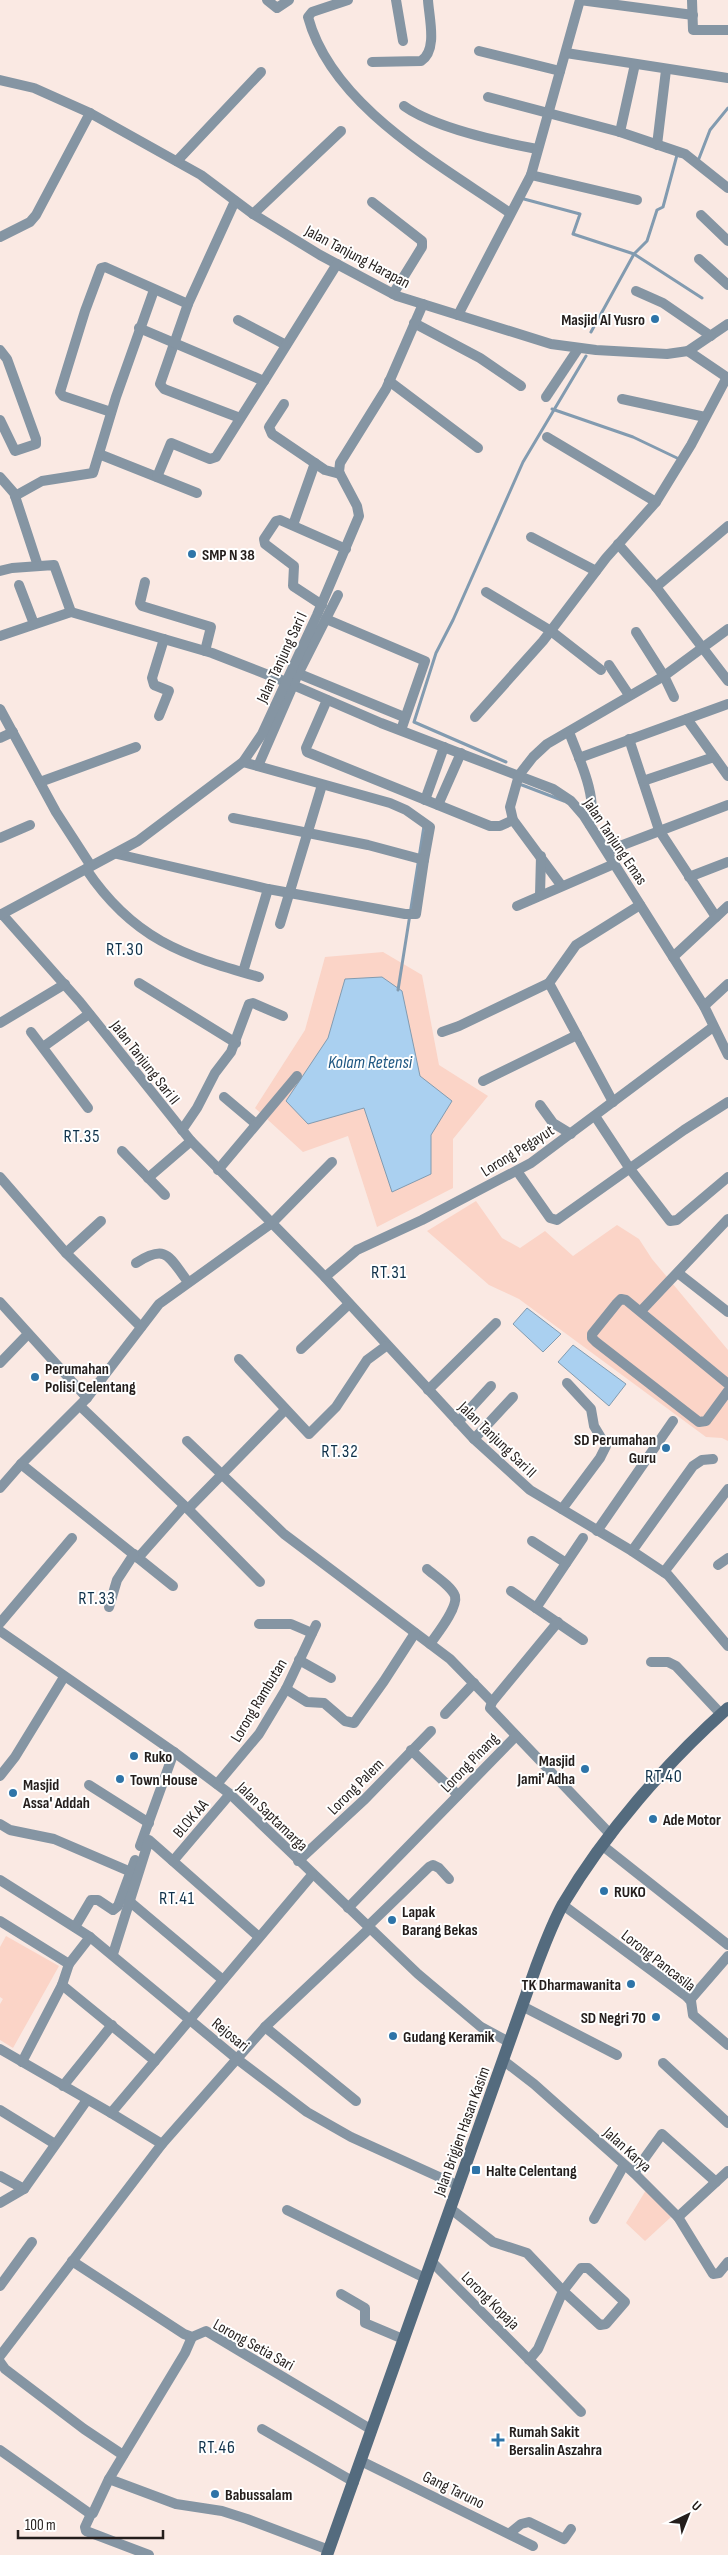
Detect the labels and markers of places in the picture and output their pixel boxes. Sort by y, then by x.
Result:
place label: Masjid Al Yusro [561,311,645,330]
marker: Masjid Al Yusro [649,313,661,325]
place label: SMP N 38 [202,546,255,565]
marker: SMP N 38 [186,548,198,560]
place label: Perumahan Polisi Celentang [45,1360,136,1397]
marker: Perumahan Polisi Celentang [29,1371,41,1383]
place label: SD Perumahan Guru [574,1431,656,1468]
marker: SD Perumahan Guru [660,1442,672,1454]
place label: Ruko [144,1748,172,1767]
marker: Ruko [128,1750,140,1762]
place label: Masjid Jami' Adha [517,1752,575,1789]
marker: Masjid Jami' Adha [579,1763,591,1775]
place label: Town House [130,1771,198,1790]
marker: Town House [114,1773,126,1785]
place label: Masjid Assa' Addah [22,1776,90,1813]
marker: Masjid Assa' Addah [7,1787,19,1799]
place label: Ade Motor [662,1811,721,1830]
marker: Ade Motor [647,1813,659,1825]
place label: RUKO [614,1883,646,1902]
marker: RUKO [598,1885,610,1897]
place label: Lapak Barang Bekas [402,1903,478,1940]
marker: Lapak Barang Bekas [386,1914,398,1926]
place label: TK Dharmawanita [522,1976,621,1995]
marker: TK Dharmawanita [625,1978,637,1990]
place label: SD Negri 70 [581,2009,646,2028]
marker: SD Negri 70 [650,2011,662,2023]
place label: Gudang Keramik [403,2028,495,2047]
marker: Gudang Keramik [387,2030,399,2042]
place label: Halte Celentang [486,2162,577,2181]
marker: Halte Celentang [470,2164,482,2176]
place label: Rumah Sakit Bersalin Aszahra [509,2423,602,2460]
marker: Rumah Sakit Bersalin Aszahra [491,2433,505,2447]
place label: Babussalam [225,2486,292,2505]
marker: Babussalam [209,2488,221,2500]

